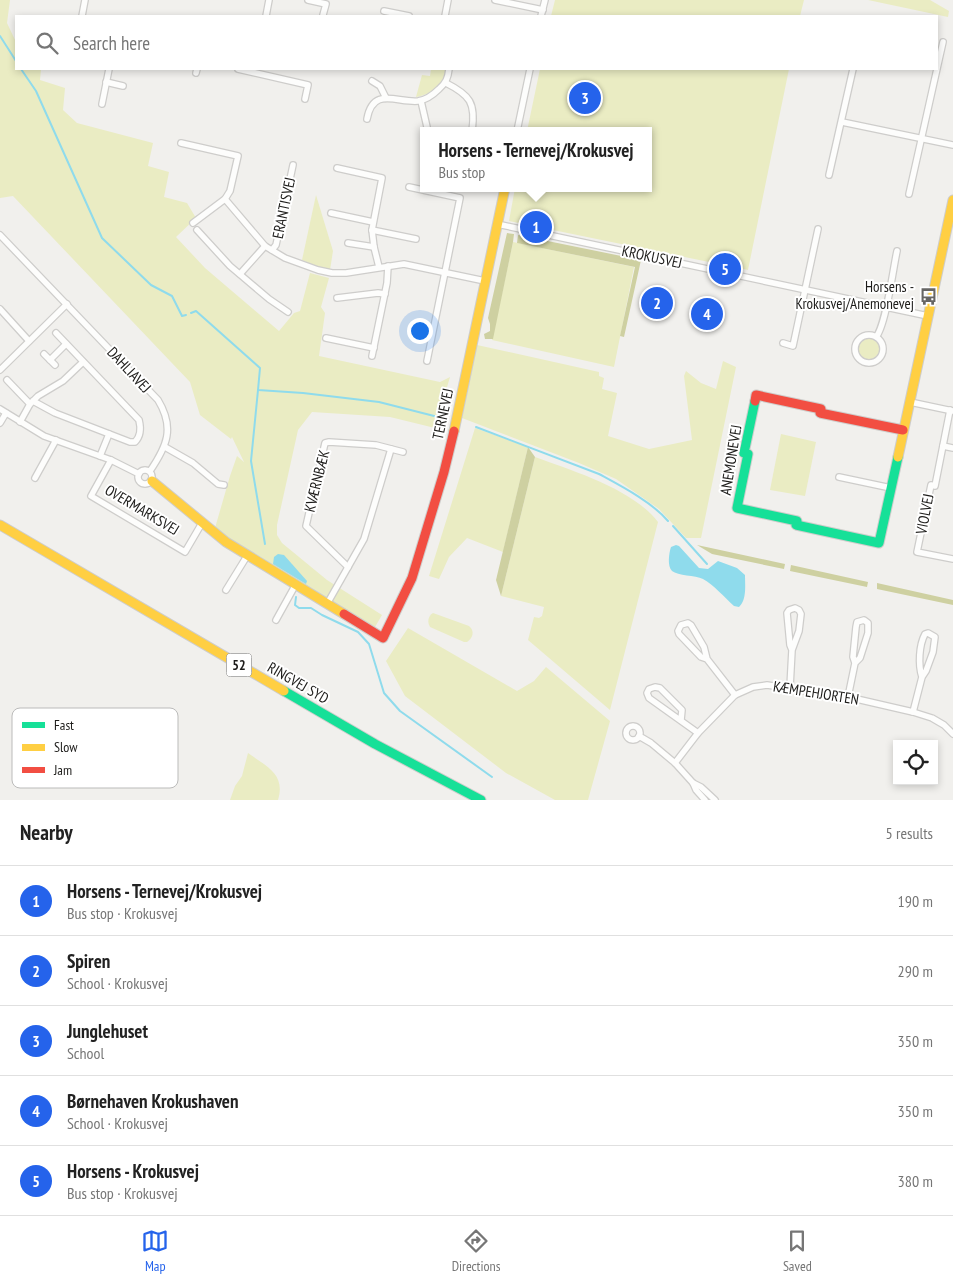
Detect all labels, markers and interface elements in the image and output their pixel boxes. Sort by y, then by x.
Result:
search box [15,15,938,70]
icon: search [33,29,61,57]
text: Search here [73,31,150,55]
pin: 3 [569,79,601,117]
popup [420,127,652,192]
text: Horsens - Ternevej/Krokusvej [438,138,634,162]
text: Bus stop [438,162,485,182]
street label: ERANTISVEJ [268,176,299,240]
pin: 1 [520,208,552,246]
street label: KROKUSVEJ [620,241,684,272]
pin: 5 [709,250,741,288]
place label: Horsens - Krokusvej/Anemonevej [795,277,914,313]
pin: 2 [641,284,673,322]
bus stop icon: Horsens - Krokusvej/Anemonevej [918,286,938,306]
pin: 4 [691,295,723,333]
your location [407,318,433,344]
street label: DAHLIAVEJ [103,343,155,397]
street label: TERNEVEJ [428,387,457,441]
street label: ANEMONEVEJ [716,423,745,496]
street label: KVÆRNBÆK [300,447,334,514]
street label: OVERMARKSVEJ [102,480,183,539]
street label: VIOLVEJ [911,492,938,537]
road number: 52 [226,654,252,676]
street label: RINGVEJ SYD [264,657,332,708]
street label: KÆMPEHJORTEN [772,676,860,709]
legend [12,708,178,788]
text: Fast [54,716,74,734]
text: Slow [54,738,78,756]
map controls [893,740,938,785]
button: locate [893,740,938,785]
text: Jam [53,761,72,779]
text: Nearby [20,819,73,846]
text: 5 results [886,823,933,843]
text: Horsens - Ternevej/Krokusvej [67,879,262,903]
text: 1 [32,891,40,911]
text: 190 m [898,891,933,911]
text: Bus stop · Krokusvej [67,903,178,923]
text: Spiren [67,949,110,973]
text: 2 [32,961,40,981]
text: 290 m [898,961,933,981]
text: School · Krokusvej [67,973,168,993]
text: Junglehuset [67,1019,148,1043]
text: 3 [32,1031,40,1051]
text: 350 m [898,1031,933,1051]
text: School [67,1043,104,1063]
text: Børnehaven Krokushaven [67,1089,239,1113]
text: 4 [32,1101,40,1121]
text: 350 m [898,1101,933,1121]
text: School · Krokusvej [67,1113,168,1133]
text: Horsens - Krokusvej [67,1159,199,1183]
text: 5 [32,1171,40,1191]
text: 380 m [898,1171,933,1191]
text: Bus stop · Krokusvej [67,1183,178,1203]
tab: Map [141,1227,169,1275]
tab: Directions [452,1227,500,1275]
tab: Saved [783,1227,812,1275]

